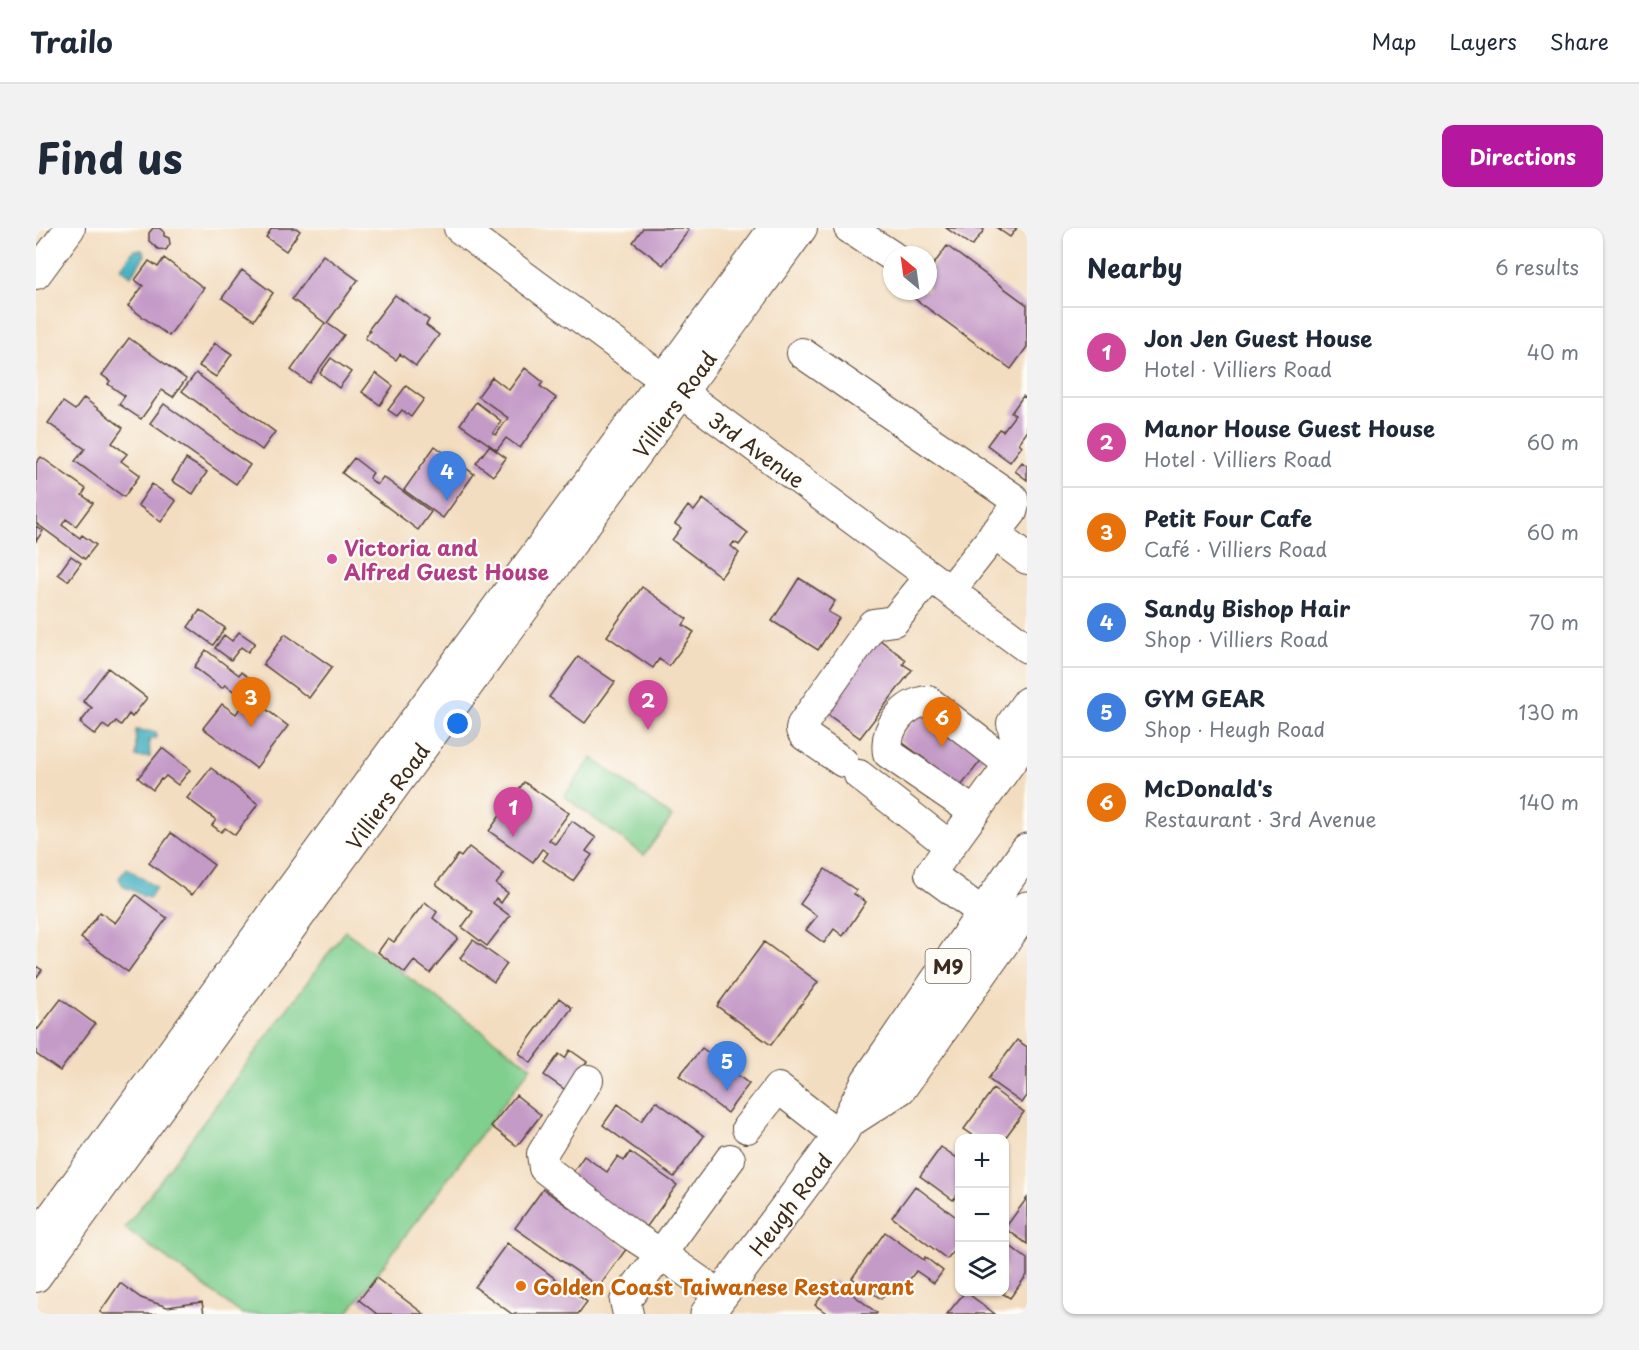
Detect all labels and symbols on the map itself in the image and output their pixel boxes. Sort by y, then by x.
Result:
north arrow [883,246,937,300]
street label: Villiers Road [624,344,724,464]
street label: 3rd Avenue [702,403,812,495]
pin: 4 [428,452,466,501]
place label: Victoria and Alfred Guest House [344,531,549,587]
marker: Victoria and Alfred Guest House [325,552,339,566]
pin: 3 [232,678,270,727]
pin: 2 [628,680,668,730]
pin: 6 [922,698,962,747]
your location [443,709,472,738]
street label: Villiers Road [337,736,437,856]
pin: 1 [494,788,532,837]
road number: M9 [926,949,970,983]
pin: 5 [708,1042,746,1091]
street label: Heugh Road [741,1146,839,1262]
place label: Golden Coast Taiwanese Restaurant [533,1270,914,1302]
marker: Golden Coast Taiwanese Restaurant [514,1279,528,1293]

